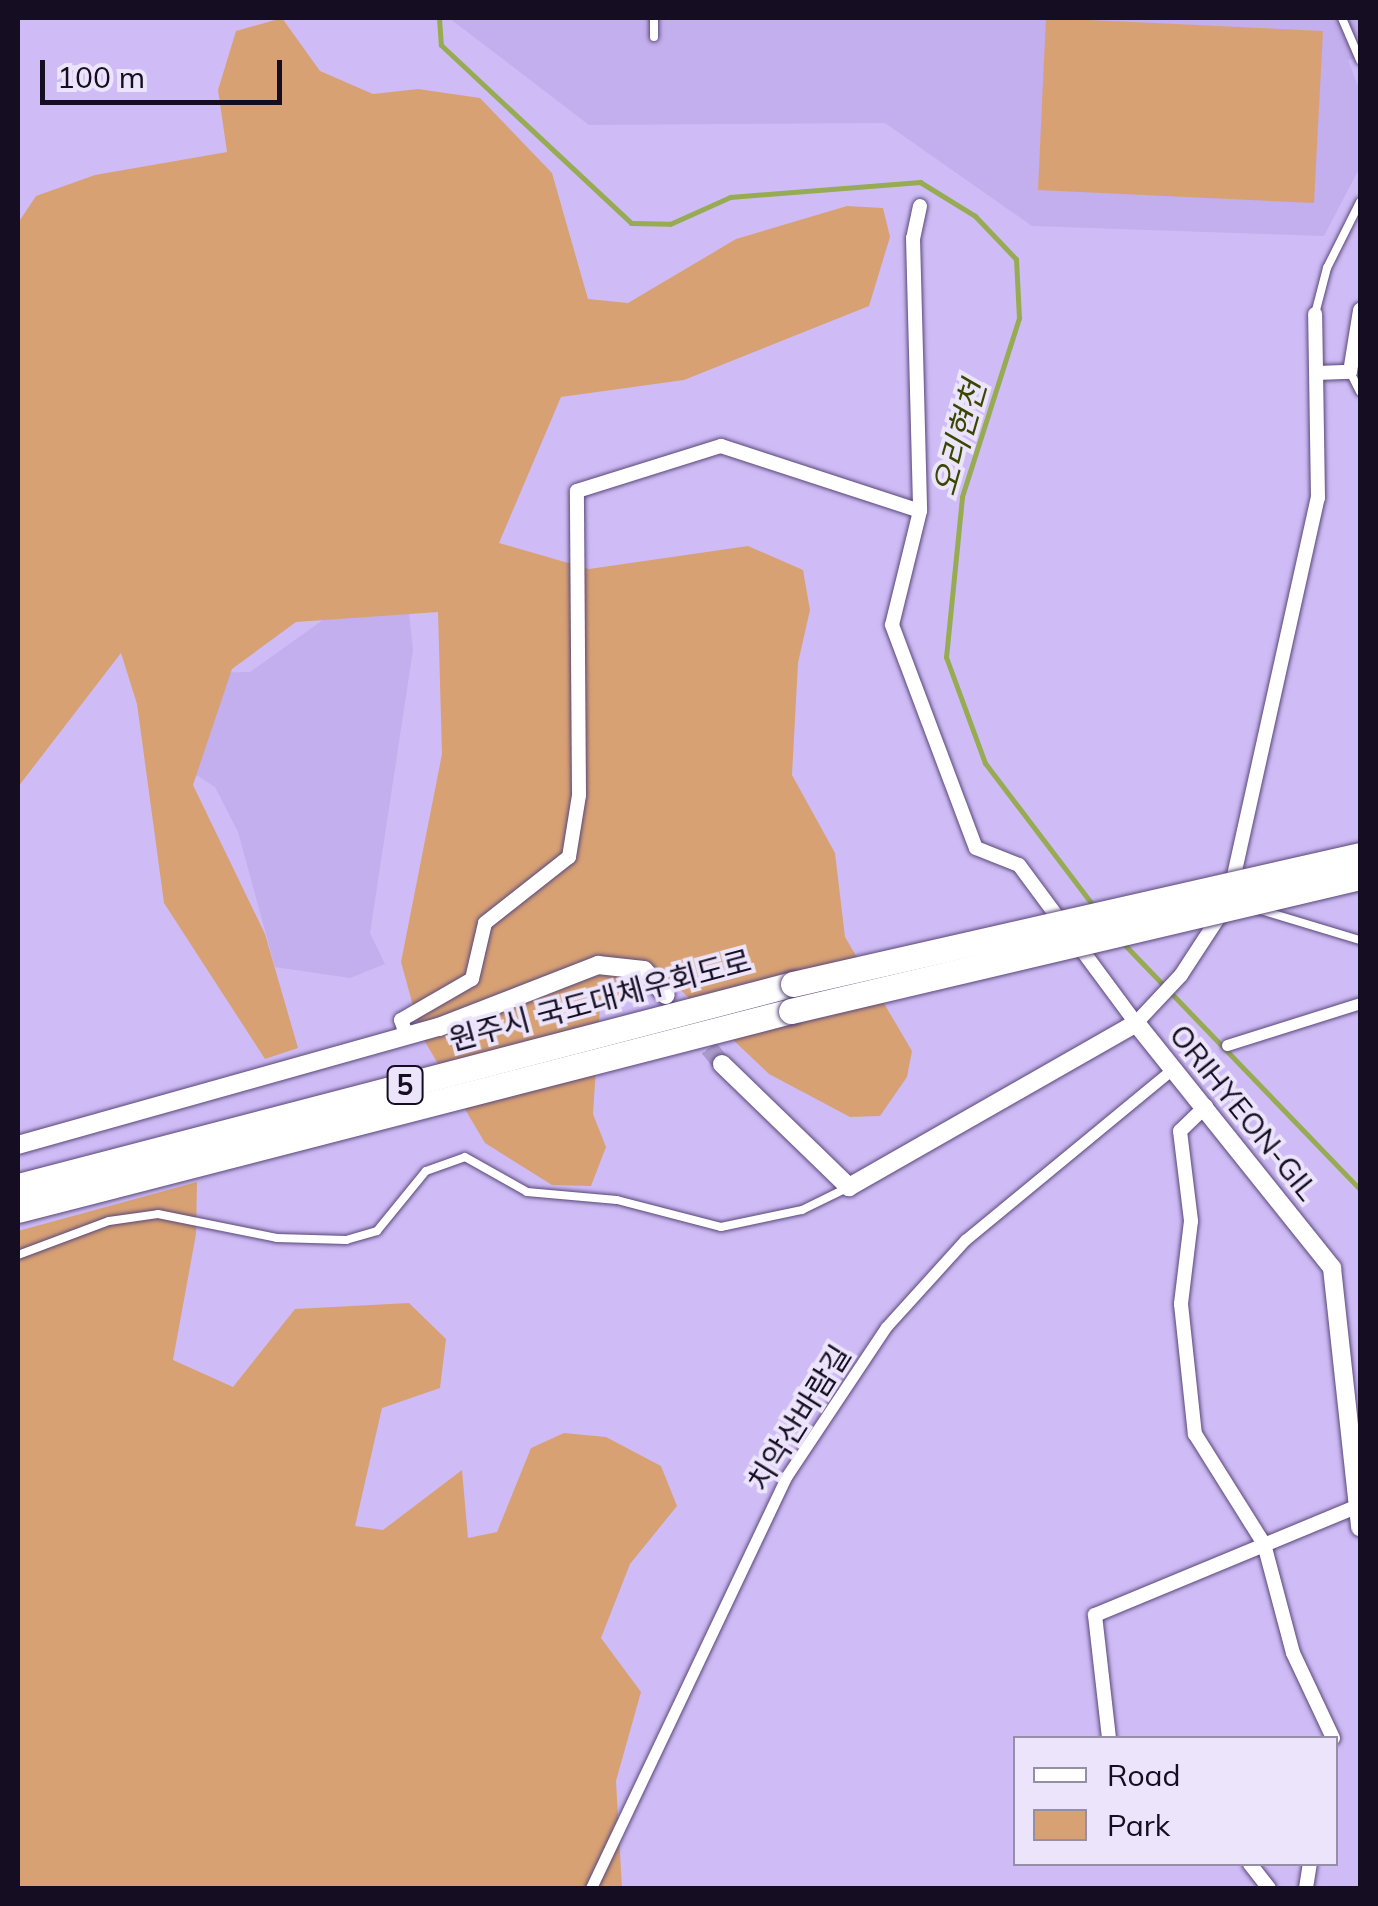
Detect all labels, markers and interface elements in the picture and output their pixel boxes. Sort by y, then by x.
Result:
scale bar [45,40,288,102]
text: 100 m [57,58,145,96]
water label: 오리현천 [924,376,994,500]
street label: 원주시 국도대체우회도로 [445,942,755,1058]
street label: ORIHYEON-GIL [1162,1017,1326,1207]
road number: 5 [385,1062,425,1108]
street label: 치악산바람길 [740,1338,858,1498]
legend [1013,1736,1338,1866]
text: Road [1107,1756,1181,1794]
text: Park [1107,1806,1170,1844]

